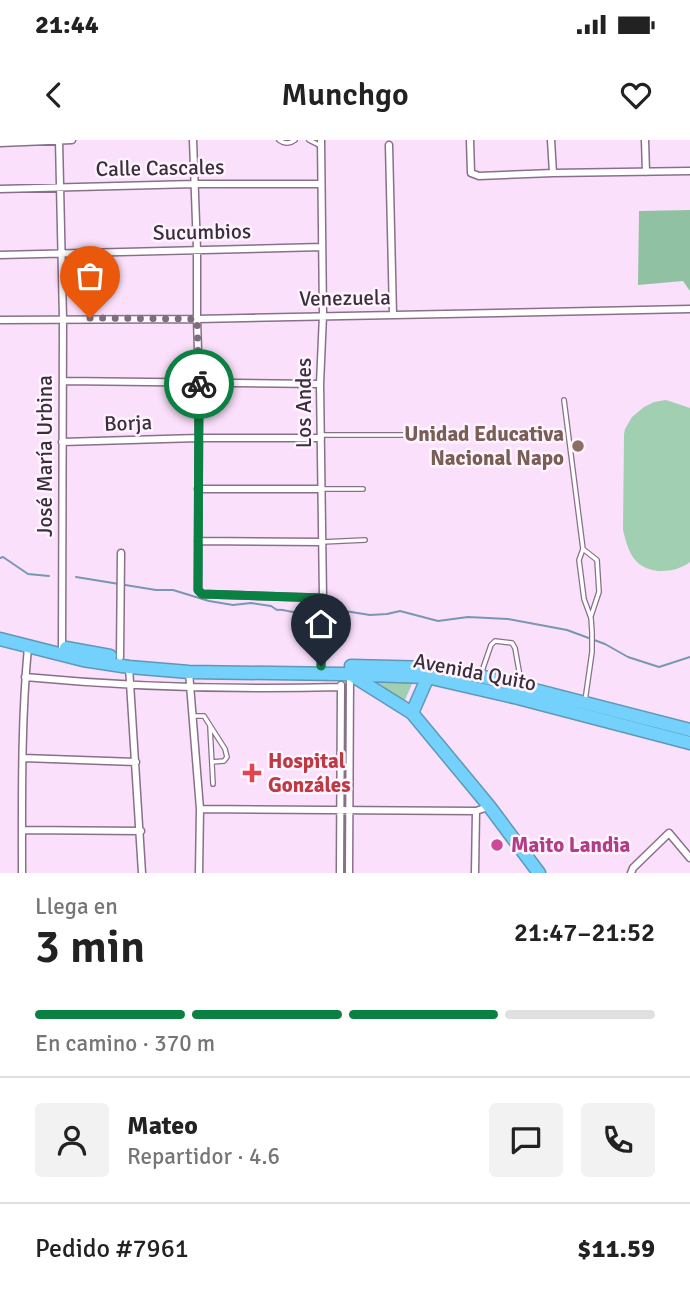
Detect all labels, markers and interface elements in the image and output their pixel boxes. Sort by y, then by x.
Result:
text: 21:44 [35,9,99,41]
text: Munchgo [281,75,409,114]
icon: back [35,76,73,114]
icon: heart [617,76,655,114]
street label: Calle Cascales [95,154,225,182]
street label: Sucumbios [153,218,251,246]
pin [60,246,120,318]
icon: bag [71,257,109,295]
street label: Venezuela [299,284,391,312]
courier [164,349,234,419]
street label: Los Andes [291,358,317,448]
icon: bike [180,365,218,403]
street label: José María Urbina [32,375,58,537]
street label: Borja [103,409,153,437]
place label: Unidad Educativa Nacional Napo [404,421,564,471]
marker: Unidad Educativa Nacional Napo [570,438,586,454]
pin [291,594,351,666]
icon: home [302,605,340,643]
street label: Avenida Quito [411,647,539,697]
place label: Hospital Gonzáles [268,748,351,798]
marker: Hospital Gonzáles [242,763,262,783]
place label: Maito Landia [511,832,631,858]
marker: Maito Landia [489,837,505,853]
text: Llega en [35,892,118,921]
text: 21:47–21:52 [514,917,655,949]
text: 3 min [35,919,145,975]
text: En camino · 370 m [35,1029,215,1058]
button: person [35,1103,109,1177]
button: chat [489,1103,563,1177]
button: phone [581,1103,655,1177]
text: Mateo [127,1110,198,1142]
text: Repartidor · 4.6 [127,1142,280,1171]
text: Pedido #7961 [35,1233,189,1265]
text: $11.59 [577,1233,655,1265]

